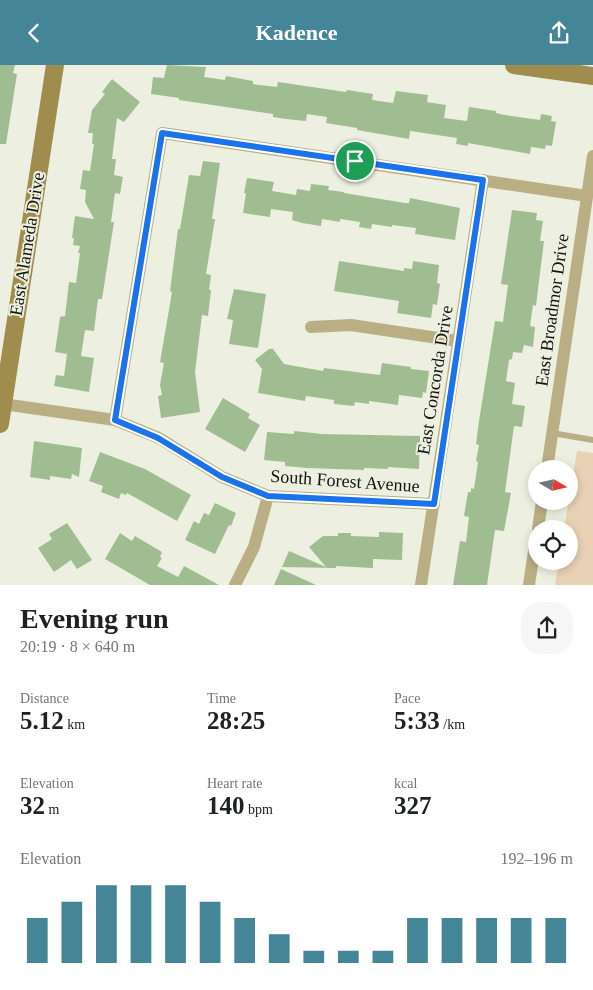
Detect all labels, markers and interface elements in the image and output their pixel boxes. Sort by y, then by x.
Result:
icon: back [20,19,48,47]
icon: share [545,19,573,47]
text: Kadence [256,20,337,45]
pin [334,140,376,182]
icon: arrive [341,147,369,175]
street label: East Alameda Drive [6,171,48,317]
street label: East Broadmor Drive [531,232,573,388]
street label: East Concorda Drive [413,304,457,456]
north arrow [528,460,578,510]
map controls [528,460,578,570]
street label: South Forest Avenue [270,466,420,496]
button: locate [528,520,578,570]
button: share [521,602,573,654]
text: Evening run [20,603,169,634]
text: 20:19 · 8 × 640 m [20,638,135,655]
text: Distance [20,691,69,706]
text: Time [207,691,236,706]
text: Pace [394,691,420,706]
text: 5.12 [20,707,64,734]
text: 28:25 [207,707,265,734]
text: 5:33 [394,707,440,734]
text: km [64,717,85,732]
text: /km [440,717,465,732]
text: Elevation [20,776,74,791]
text: Heart rate [207,776,263,791]
text: kcal [394,776,417,791]
text: 32 [20,792,45,819]
text: 140 [207,792,245,819]
text: 327 [394,792,432,819]
text: m [45,802,59,817]
text: bpm [245,802,273,817]
text: Elevation [20,850,81,867]
text: 192–196 m [501,850,573,867]

